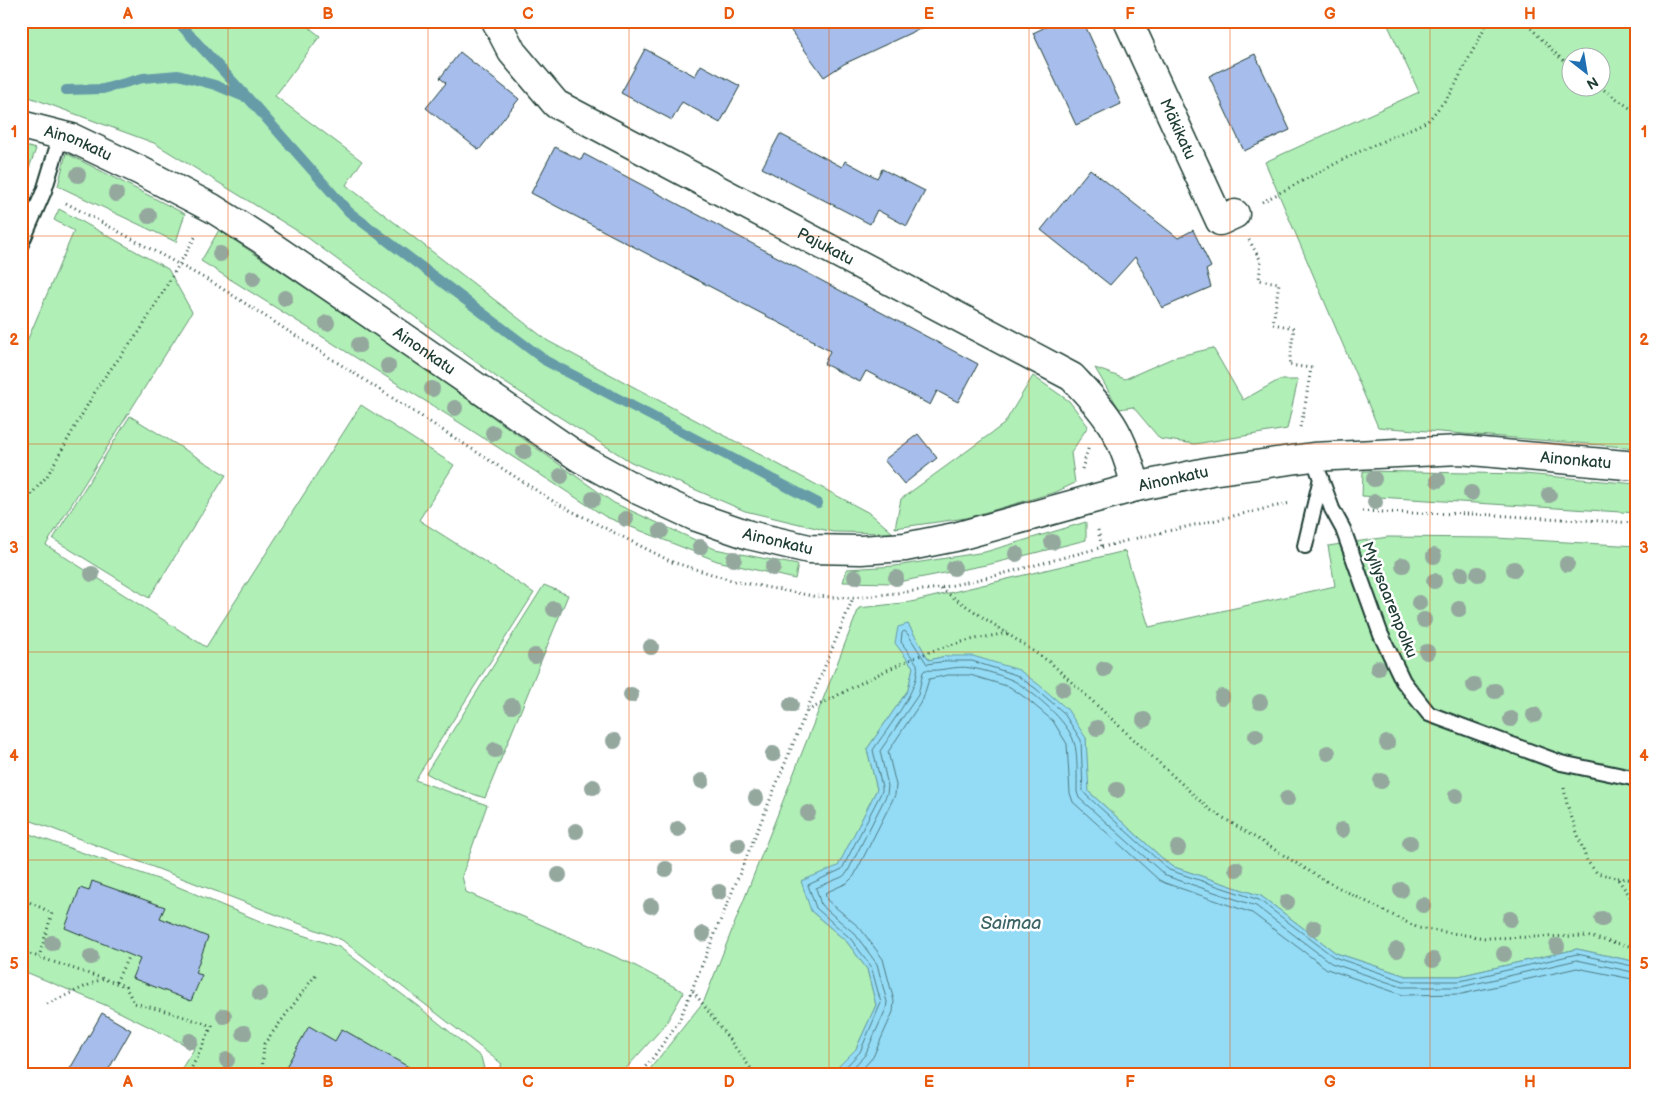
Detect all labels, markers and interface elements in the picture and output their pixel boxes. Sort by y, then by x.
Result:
text: A [122,5,133,24]
text: B [322,5,334,24]
text: C [522,5,534,24]
text: D [723,5,735,24]
text: E [924,5,934,24]
text: F [1125,5,1135,24]
text: G [1324,5,1336,24]
text: H [1524,5,1536,24]
north arrow [1560,48,1610,98]
text: N [1584,73,1601,93]
street label: Mäkikatu [1156,96,1200,163]
street label: Ainonkatu [42,122,115,165]
text: 1 [11,123,17,142]
text: 1 [1641,123,1647,142]
street label: Pajukatu [794,224,857,269]
street label: Ainonkatu [389,323,459,379]
text: 2 [9,331,19,350]
text: 2 [1639,331,1649,350]
street label: Ainonkatu [1540,448,1612,473]
street label: Ainonkatu [1137,462,1210,496]
street label: Ainonkatu [740,524,815,559]
text: 3 [9,539,19,558]
street label: Myllysaarenpolku [1357,539,1421,661]
text: 3 [1639,539,1649,558]
text: 4 [9,747,19,766]
text: 4 [1639,747,1649,766]
water label: Saimaa [980,913,1042,934]
text: 5 [9,955,19,974]
text: 5 [1639,955,1649,974]
text: A [122,1073,133,1092]
text: B [322,1073,334,1092]
text: C [522,1073,534,1092]
text: D [723,1073,735,1092]
text: E [924,1073,934,1092]
text: F [1125,1073,1135,1092]
text: G [1324,1073,1336,1092]
text: H [1524,1073,1536,1092]

